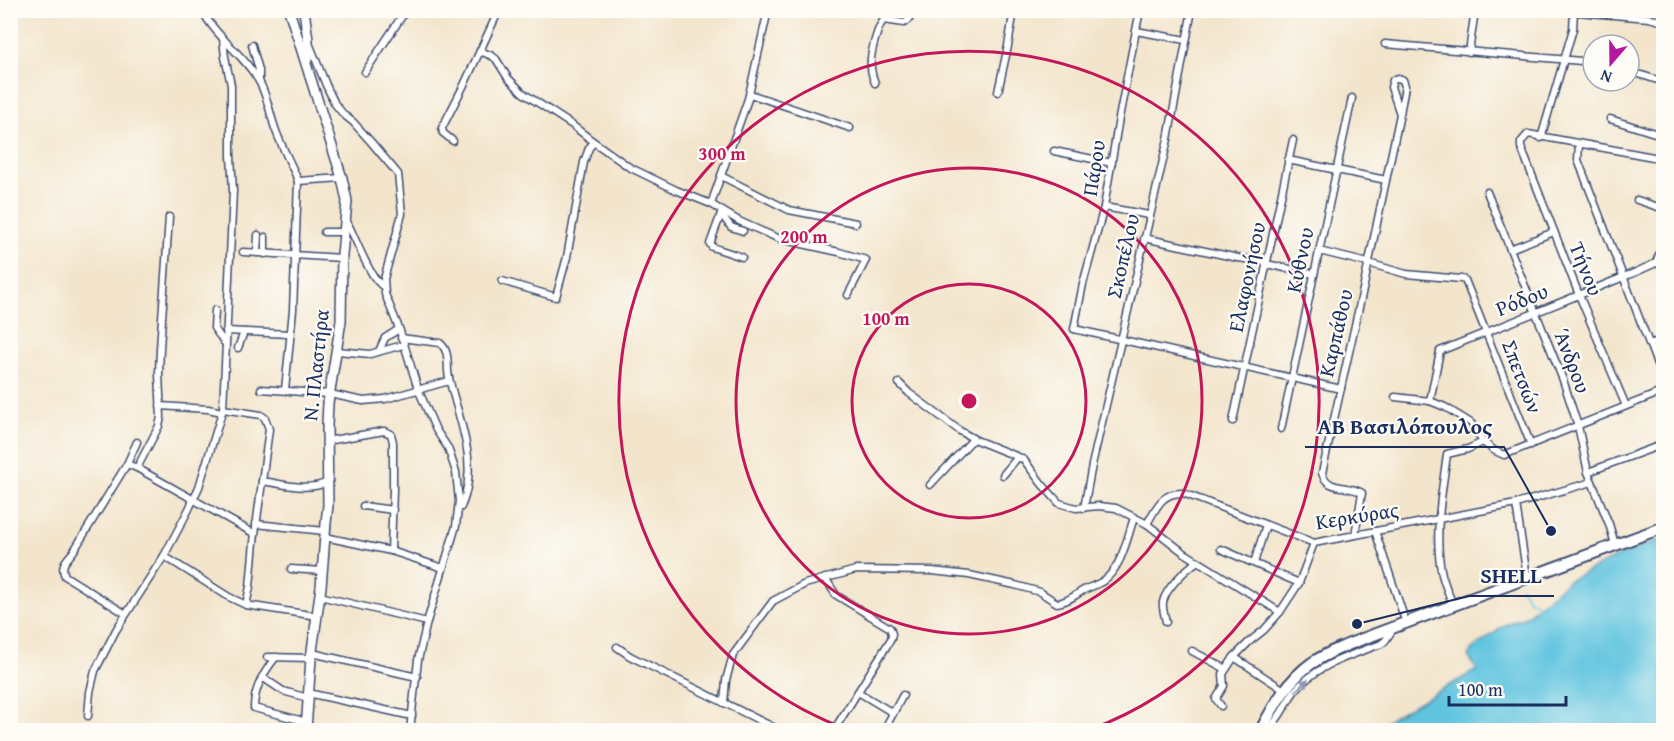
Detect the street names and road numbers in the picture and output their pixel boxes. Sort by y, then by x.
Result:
street label: Πάρου [1074,138,1113,198]
street label: Σκοπέλου [1098,210,1147,301]
street label: Ελαφονήσου [1220,219,1273,335]
street label: Κύθνου [1277,224,1322,295]
street label: Τήνου [1562,237,1611,300]
street label: Ρόδου [1491,275,1553,324]
street label: Καρπάθου [1310,286,1361,380]
street label: Ν. Πλαστήρα [294,308,337,422]
street label: Άνδρου [1546,324,1599,398]
street label: Σπετσών [1494,336,1551,418]
street label: Κερκύρας [1313,494,1401,537]

